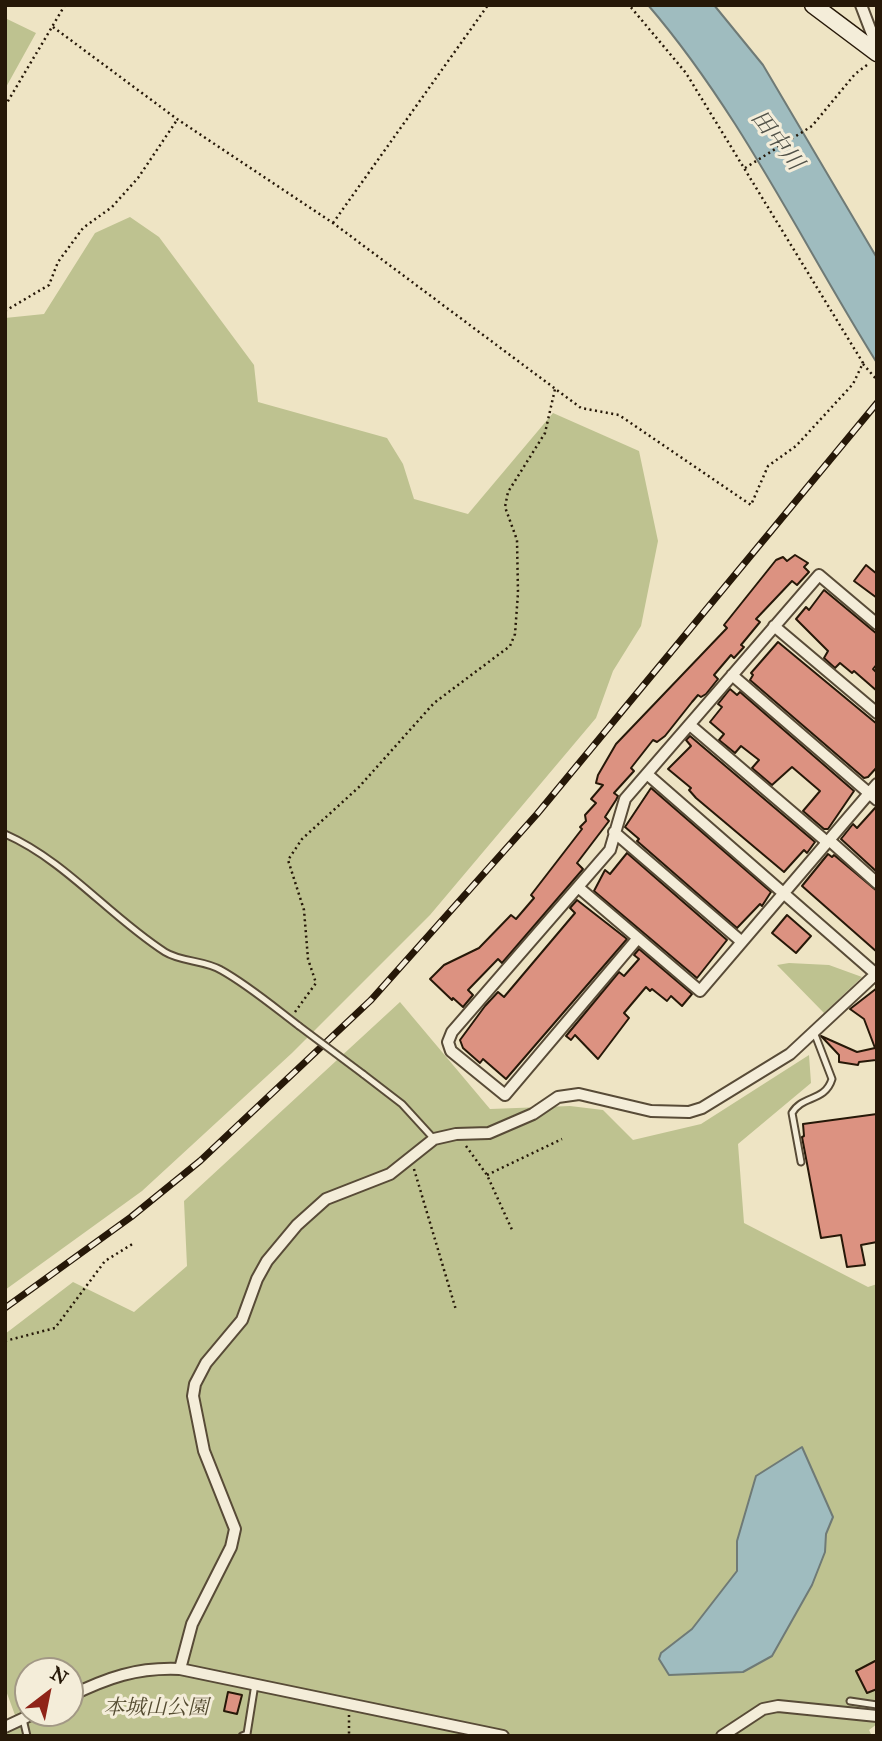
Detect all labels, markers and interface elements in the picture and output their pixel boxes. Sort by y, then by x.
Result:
water label: 田中川 [744,105,808,177]
north arrow [14,1657,84,1727]
text: N [46,1661,72,1689]
park label: 本城山公園 [104,1696,208,1722]

